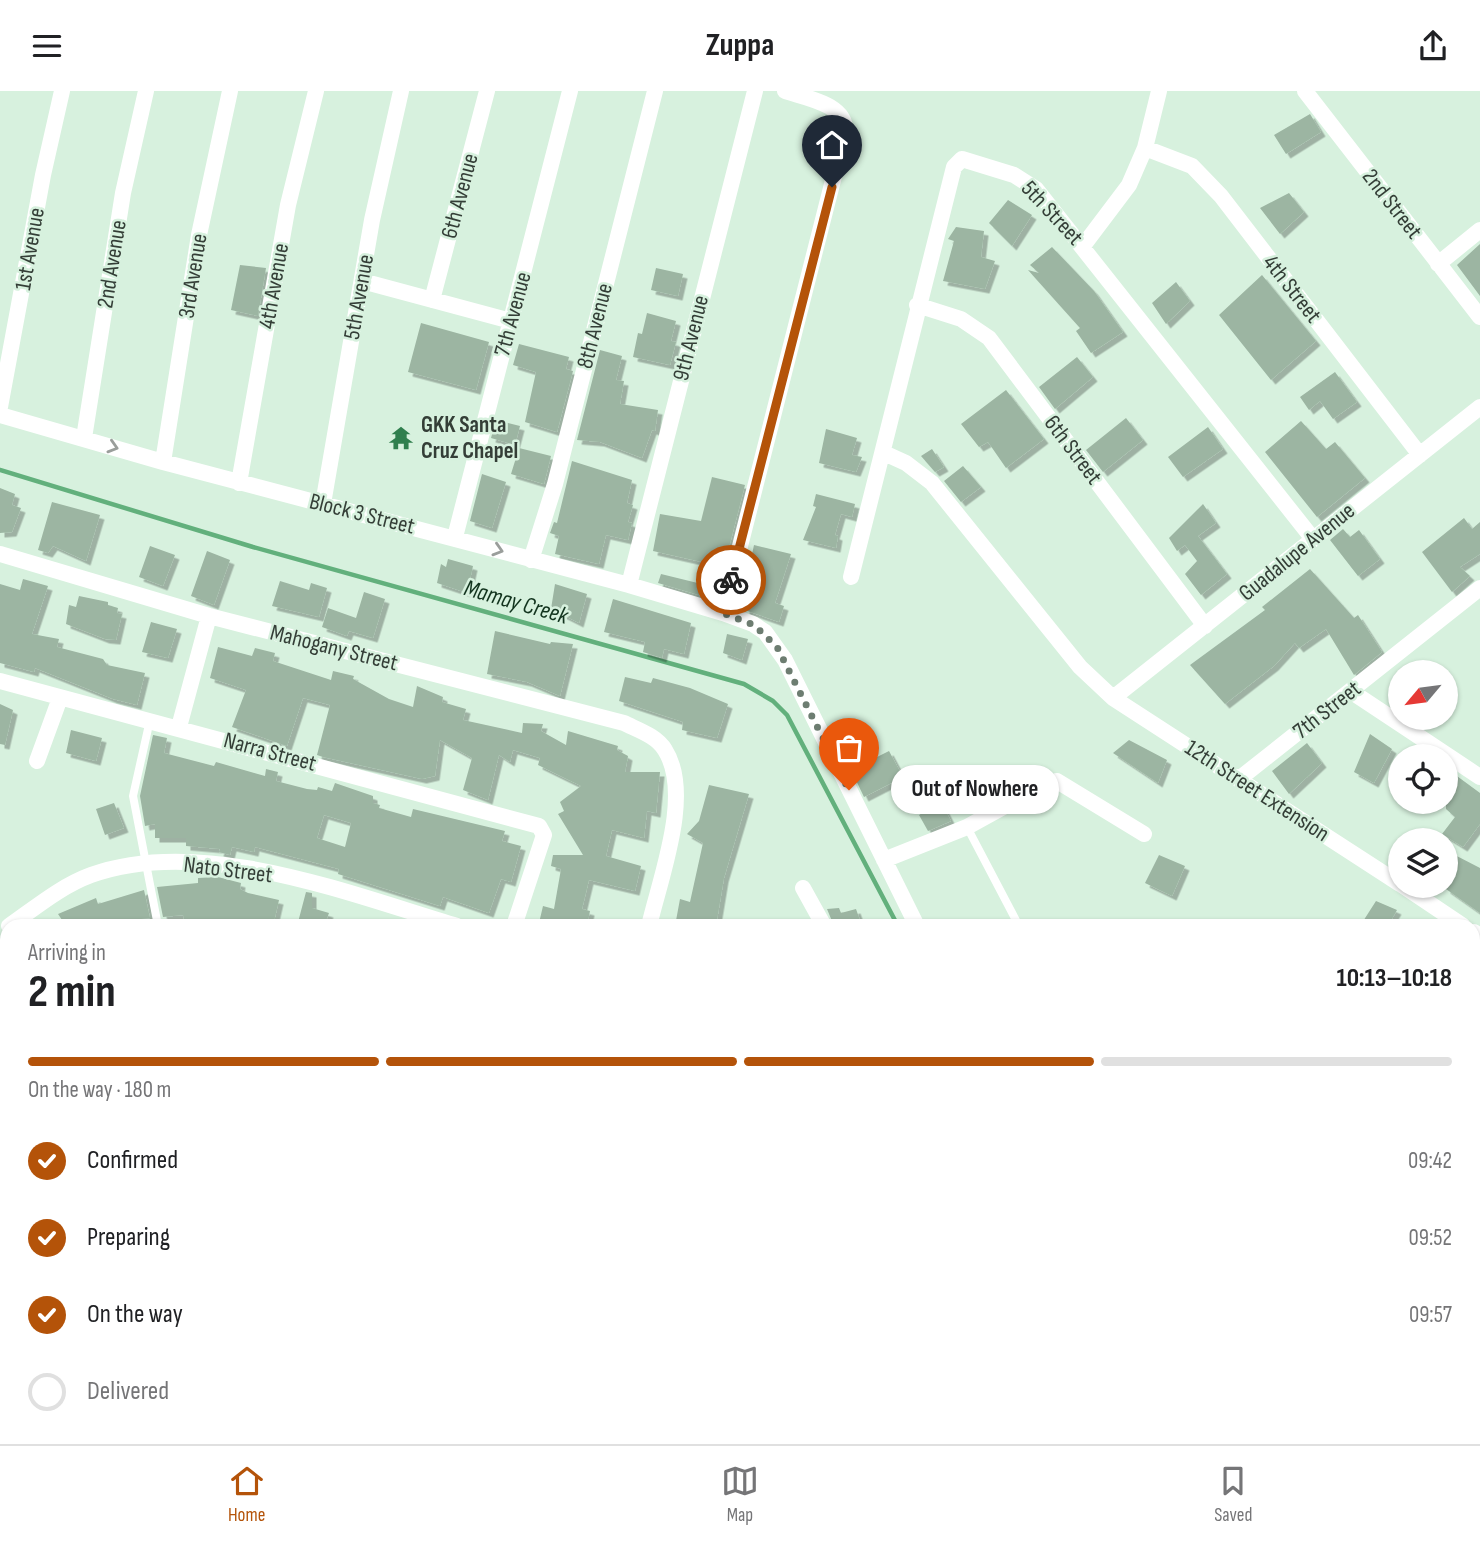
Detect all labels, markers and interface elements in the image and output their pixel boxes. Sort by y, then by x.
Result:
text: Zuppa [706,26,774,65]
icon: menu [28,27,66,65]
icon: share [1414,27,1452,65]
pin [802,115,862,187]
icon: home [813,126,851,164]
street label: 6th Avenue [435,150,485,242]
street label: 2nd Street [1356,163,1428,245]
street label: 5th Street [1015,175,1089,251]
street label: 1st Avenue [9,206,51,292]
street label: 2nd Avenue [91,218,133,310]
street label: 3rd Avenue [172,232,214,320]
street label: 4th Avenue [253,241,295,331]
street label: 4th Street [1257,249,1327,329]
street label: 5th Avenue [338,252,380,342]
street label: 7th Avenue [488,269,538,359]
street label: 8th Avenue [571,280,619,372]
street label: 9th Avenue [667,292,715,384]
street label: 6th Street [1038,410,1108,490]
place label: GKK Santa Cruz Chapel [421,411,518,465]
temple icon: GKK Santa Cruz Chapel [387,424,415,452]
one-way arrow [107,438,119,453]
street label: Block 3 Street [306,487,418,541]
street label: Guadalupe Avenue [1233,497,1361,607]
one-way arrow [492,542,504,557]
courier [696,545,766,615]
icon: bike [712,561,750,599]
water label: Mamay Creek [461,573,572,631]
street label: Mahogany Street [267,619,401,677]
north arrow [1388,660,1458,730]
map controls [1388,660,1458,898]
street label: 7th Street [1287,675,1367,745]
pin [819,718,879,790]
street label: Narra Street [221,726,319,778]
icon: bag [830,729,868,767]
street label: 12th Street Extension [1180,734,1334,848]
button: locate [1388,744,1458,814]
callout: Out of Nowhere [891,765,1059,815]
text: Out of Nowhere [912,775,1038,803]
button: layers [1388,828,1458,898]
street label: Nato Street [182,851,274,889]
text: Arriving in [28,939,106,967]
text: 10:13–10:18 [1337,963,1452,994]
text: 2 min [28,965,116,1020]
text: On the way · 180 m [28,1076,171,1104]
icon: check [28,1142,66,1180]
text: Confirmed [87,1145,178,1176]
text: 09:42 [1408,1147,1452,1175]
icon: check [28,1219,66,1257]
text: Preparing [87,1222,170,1253]
text: 09:52 [1409,1224,1452,1252]
icon: check [28,1296,66,1334]
text: On the way [87,1299,183,1330]
text: 09:57 [1409,1301,1452,1329]
text: Delivered [87,1376,169,1407]
tab: Home [228,1462,266,1527]
tab: Map [721,1462,759,1527]
tab: Saved [1214,1462,1252,1527]

